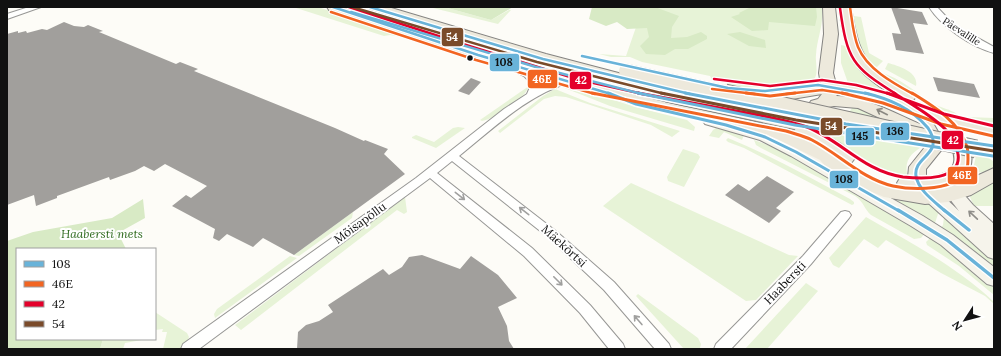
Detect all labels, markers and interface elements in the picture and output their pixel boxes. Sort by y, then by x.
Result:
street label: Päevalille [940,14,984,49]
line badge: 54 [441,27,464,47]
text: 54 [446,30,458,44]
unlabelled marker [465,53,475,63]
line badge: 108 [489,53,520,72]
text: 108 [495,55,513,69]
line badge: 46E [527,69,558,89]
line badge: 42 [569,71,592,90]
text: 46E [532,72,552,86]
text: 42 [575,73,587,87]
one-way arrow [876,107,888,115]
line badge: 54 [820,117,843,136]
text: 54 [825,119,837,133]
line badge: 136 [880,122,910,141]
text: 136 [887,124,903,138]
line badge: 145 [845,127,875,146]
text: 145 [852,129,868,143]
line badge: 42 [941,130,964,150]
text: 42 [947,133,959,147]
line badge: 46E [947,166,978,185]
text: 46E [952,168,972,182]
line badge: 108 [829,170,859,189]
text: 108 [835,172,853,186]
one-way arrow [454,192,465,200]
street label: Mõisapõllu [331,199,389,247]
one-way arrow [518,207,529,215]
one-way arrow [968,210,978,220]
street label: Mäekõrtsi [539,221,590,270]
park label: Haabersti mets [61,226,143,241]
legend [16,248,156,340]
text: 108 [52,256,71,271]
street label: Haabersti [761,258,809,307]
text: 46E [52,276,73,291]
one-way arrow [553,276,563,286]
text: 42 [52,296,65,311]
north arrow [945,300,985,340]
one-way arrow [634,314,643,325]
text: 54 [52,316,66,331]
text: N [948,318,965,333]

